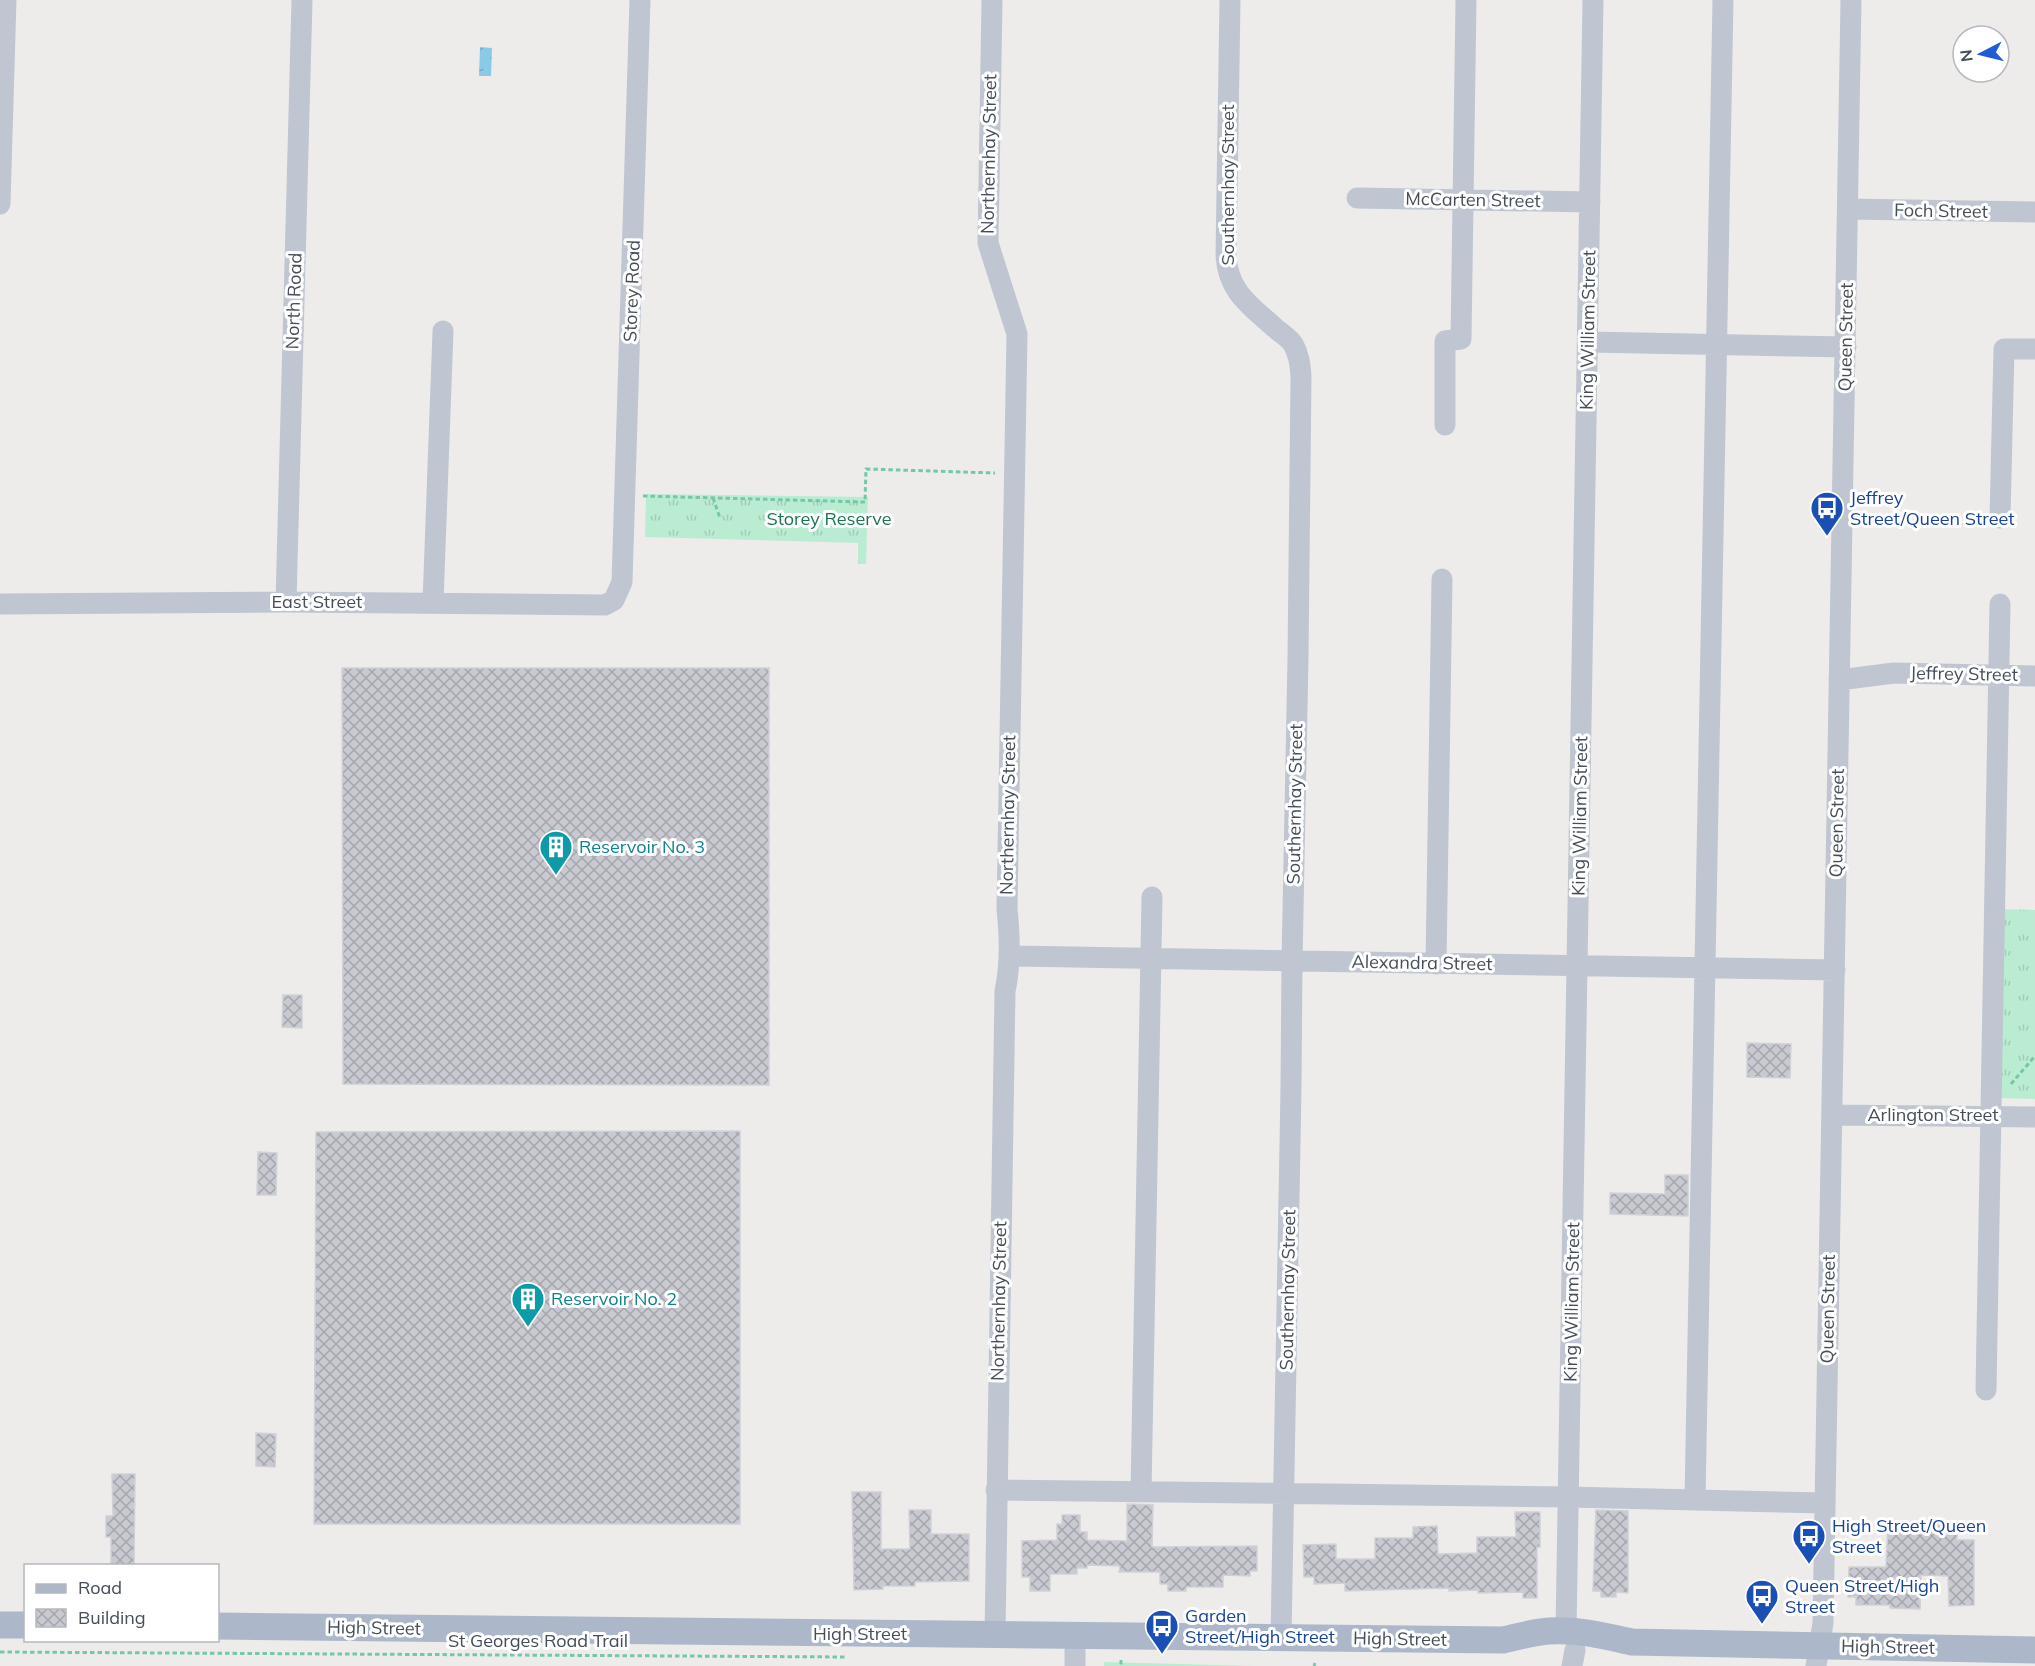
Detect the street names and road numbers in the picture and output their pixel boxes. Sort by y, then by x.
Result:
street label: Northernhay Street [976,74,1001,234]
street label: Southernhay Street [1216,105,1239,265]
street label: McCarten Street [1405,187,1541,212]
street label: Foch Street [1894,198,1988,223]
street label: Storey Road [618,240,645,342]
street label: King William Street [1575,250,1600,410]
street label: North Road [280,252,307,350]
street label: Queen Street [1833,282,1858,392]
street label: East Street [272,590,362,613]
street label: Jeffrey Street [1910,661,2018,686]
street label: Southernhay Street [1282,723,1307,885]
street label: Northernhay Street [995,735,1020,895]
street label: King William Street [1567,736,1592,896]
street label: Queen Street [1824,768,1849,878]
street label: Alexandra Street [1351,950,1493,975]
street label: Arlington Street [1867,1103,1999,1126]
street label: Southernhay Street [1275,1209,1300,1371]
street label: Northernhay Street [986,1221,1011,1381]
street label: King William Street [1559,1222,1584,1382]
street label: Queen Street [1815,1254,1840,1364]
street label: High Street [327,1615,421,1640]
street label: High Street [813,1622,907,1645]
street label: High Street [1353,1626,1447,1651]
street label: St Georges Road Trail [448,1629,628,1652]
street label: High Street [1841,1634,1935,1659]

